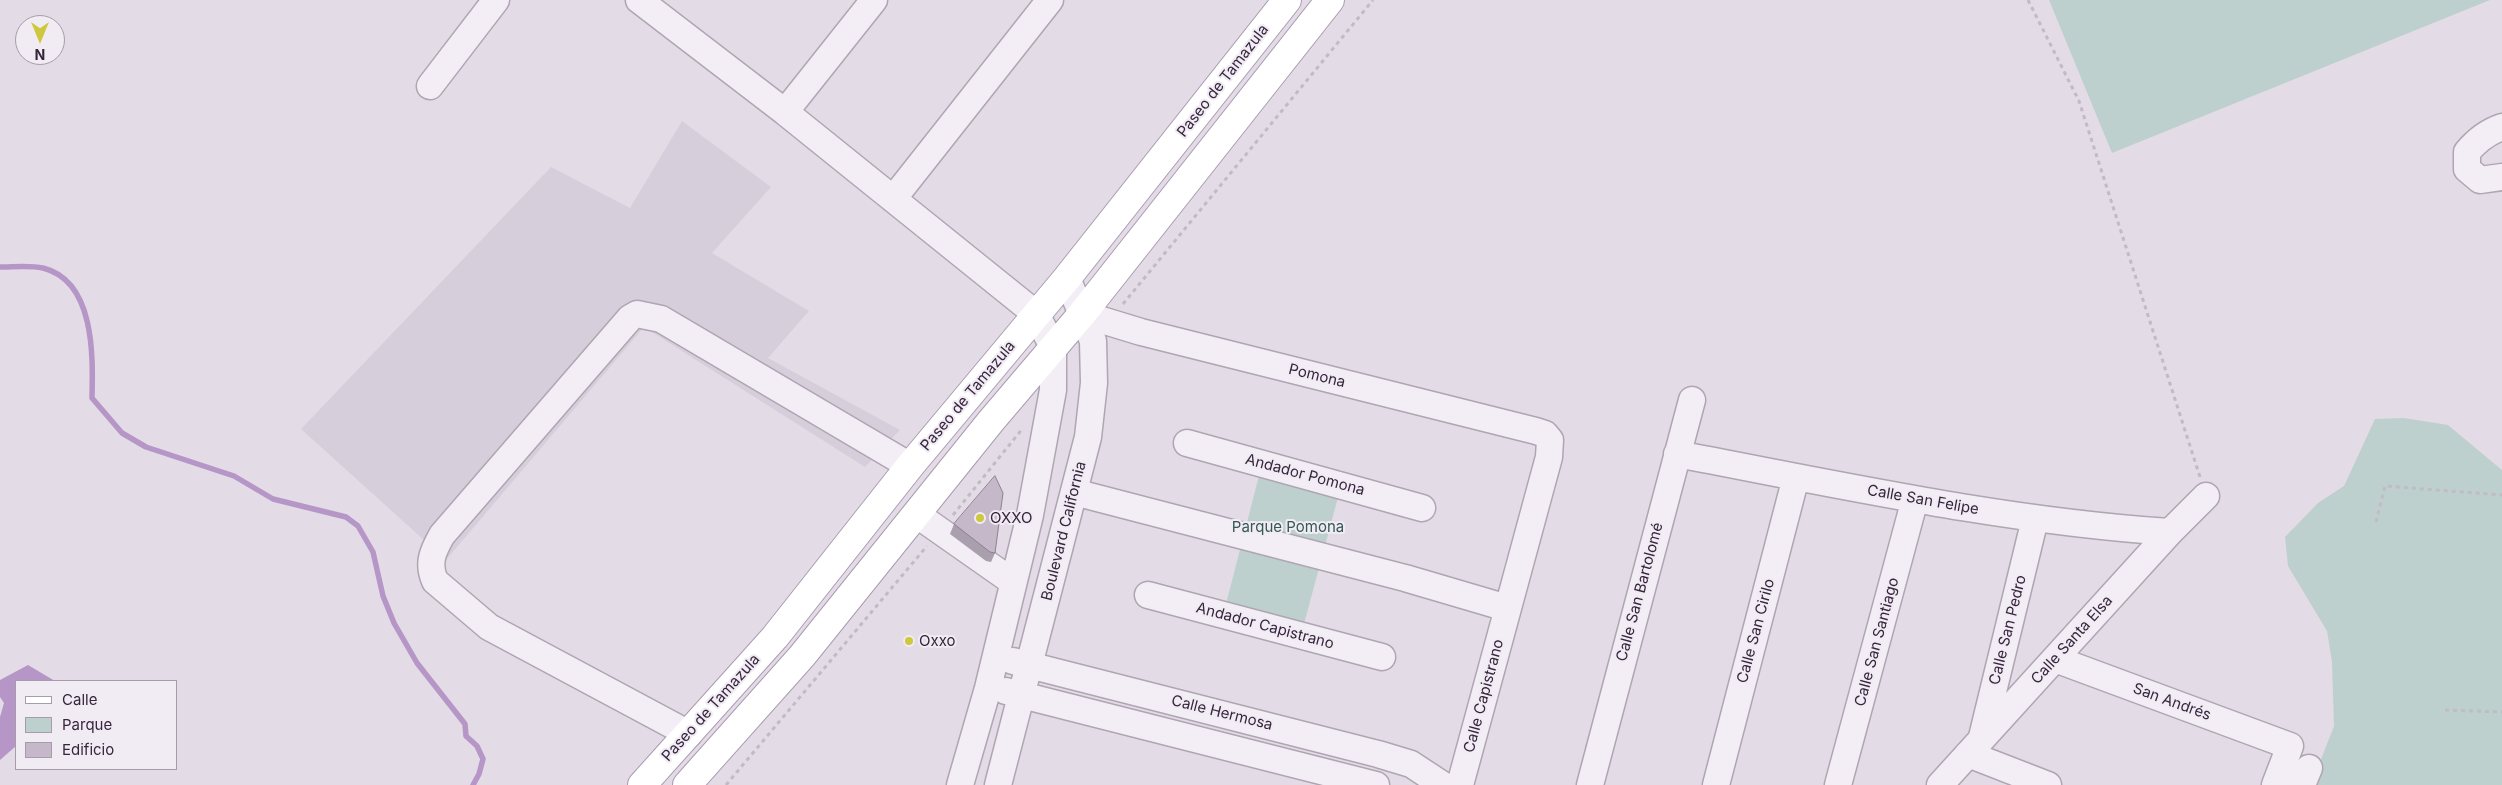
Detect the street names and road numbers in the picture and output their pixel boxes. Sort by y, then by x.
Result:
street label: Paseo de Tamazula [1173,21,1273,141]
street label: Paseo de Tamazula [917,337,1019,455]
street label: Pomona [1287,360,1347,392]
street label: Andador Pomona [1243,450,1367,500]
street label: Boulevard California [1038,459,1090,603]
street label: Calle San Felipe [1866,481,1980,519]
street label: Calle San Bartolomé [1613,521,1667,663]
street label: Calle San Pedro [1986,573,2030,687]
street label: Calle San Santiago [1851,576,1903,708]
street label: Calle San Cirilo [1733,577,1779,685]
street label: Calle Santa Elsa [2027,592,2117,688]
street label: Andador Capistrano [1194,599,1336,653]
street label: Calle Capistrano [1460,637,1508,755]
street label: Paseo de Tamazula [658,651,764,765]
street label: San Andrés [2131,680,2213,724]
street label: Calle Hermosa [1169,692,1275,734]

